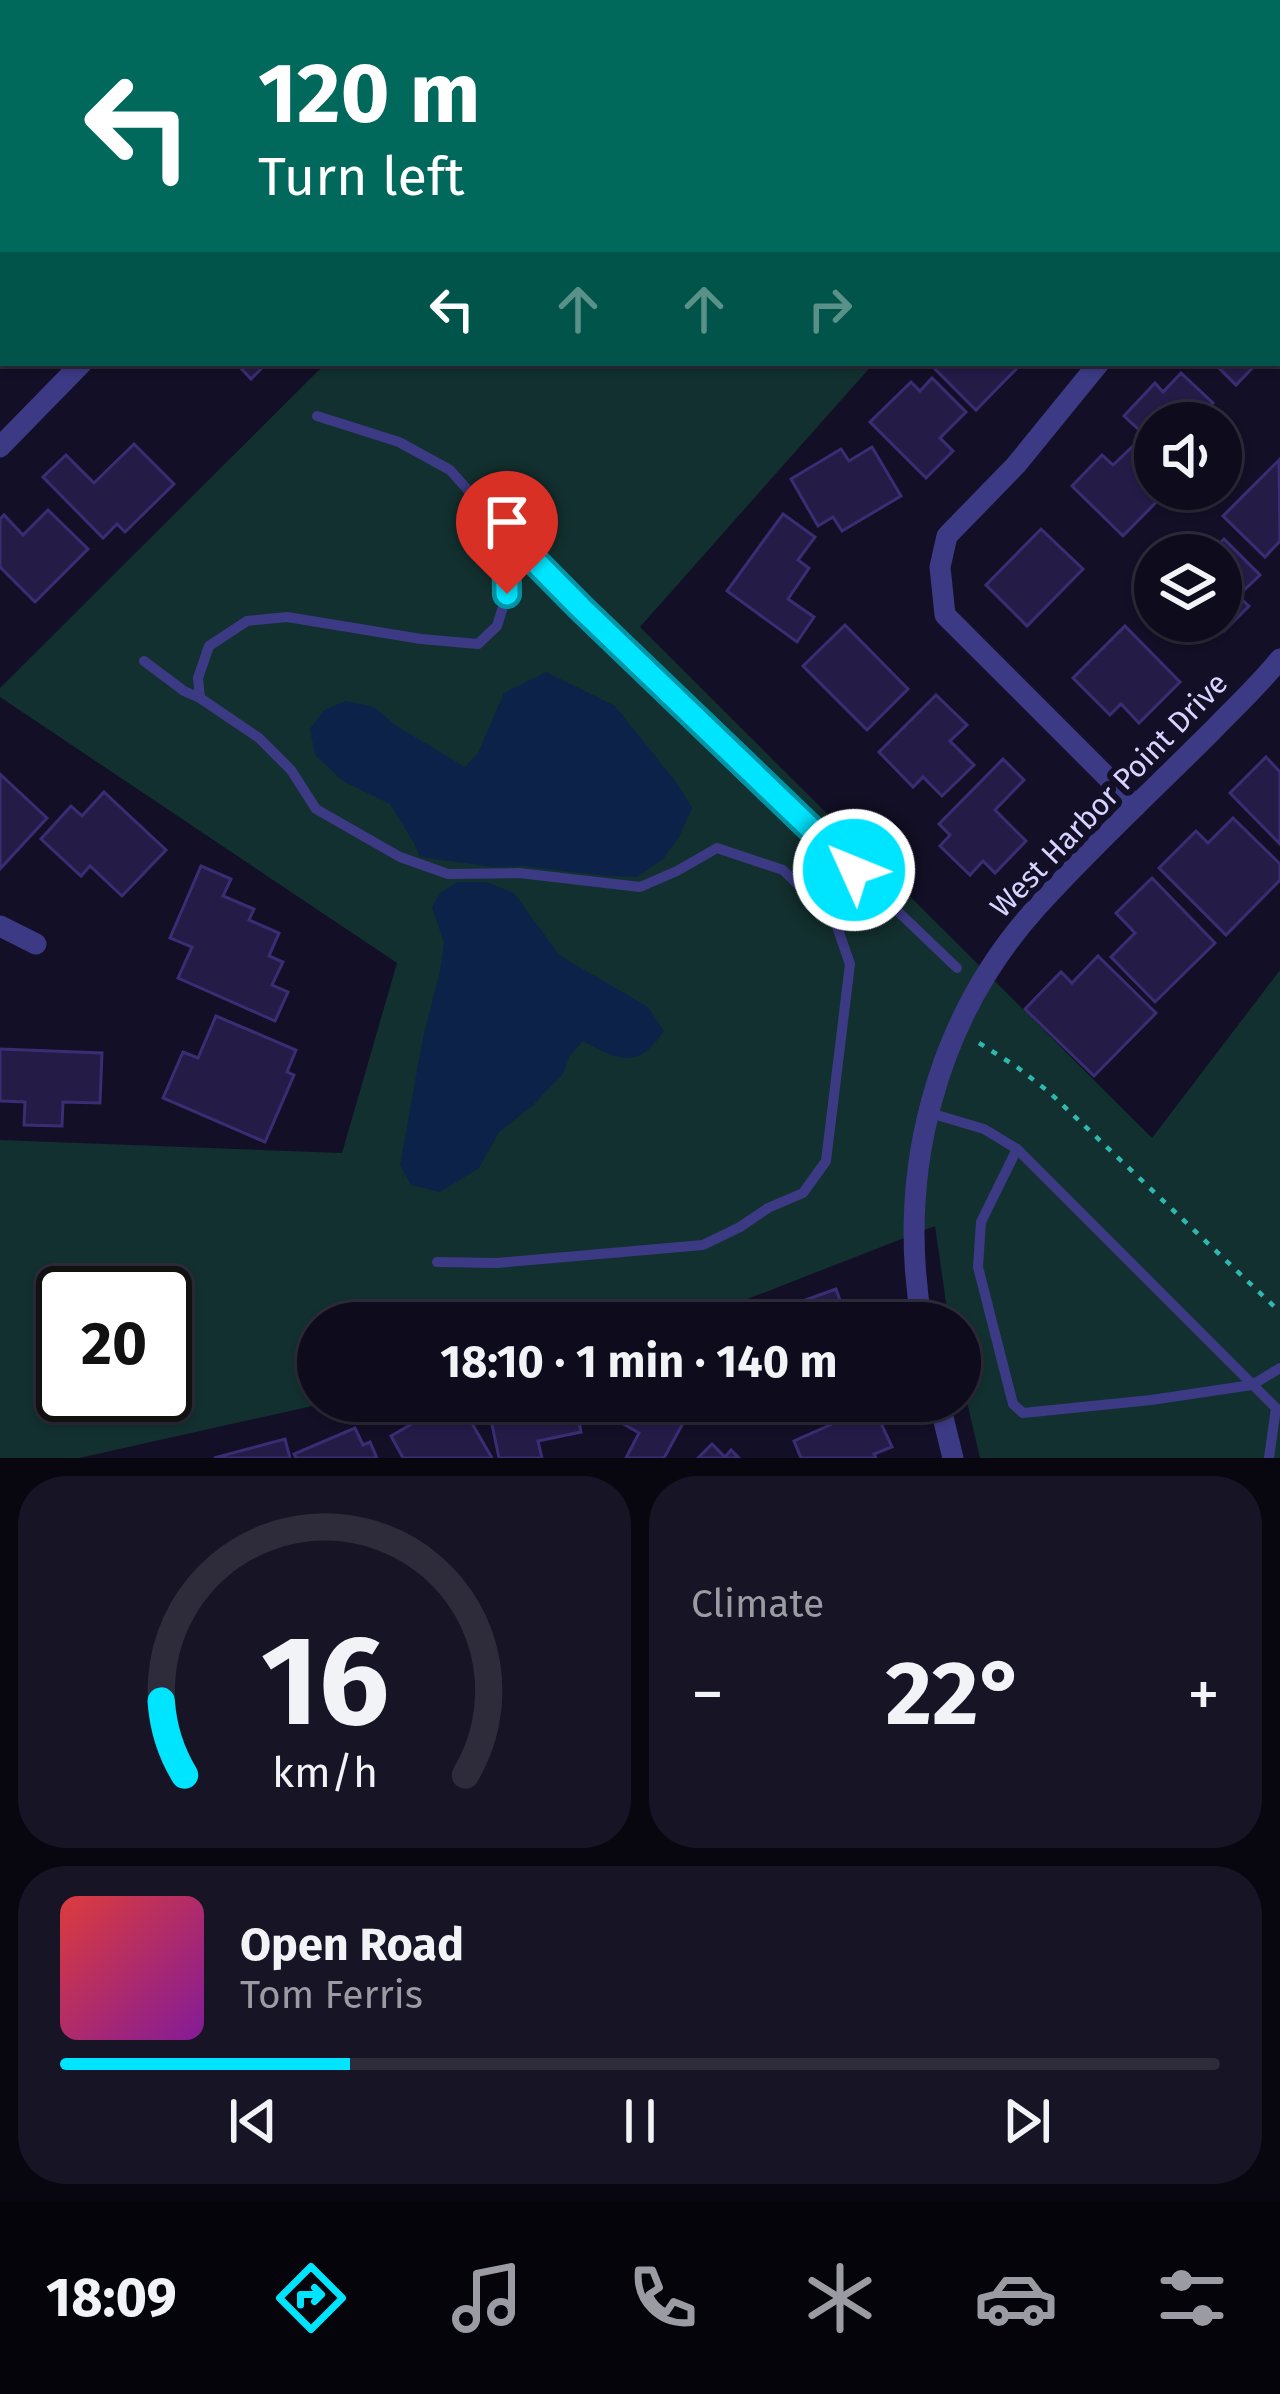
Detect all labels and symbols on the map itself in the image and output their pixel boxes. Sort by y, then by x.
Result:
pin [456,471,558,594]
street label: West Harbor Point Drive [983,665,1235,925]
position arrow [791,807,917,933]
speed limit sign: 20 [36,1266,192,1422]

